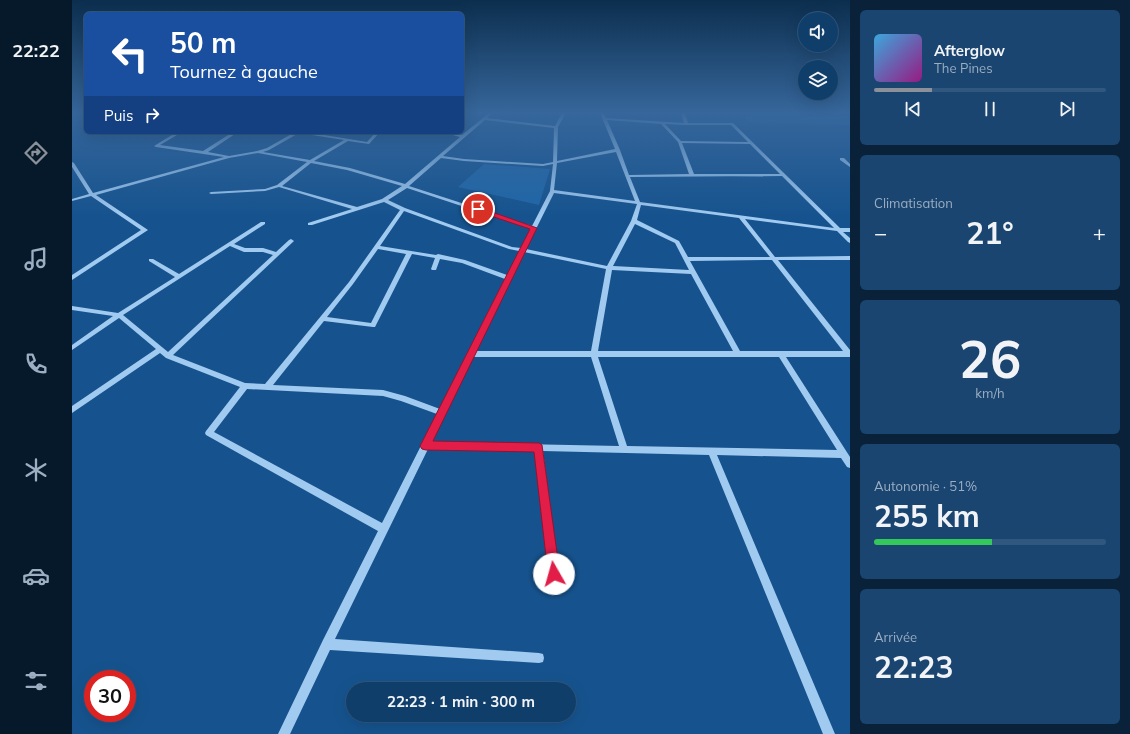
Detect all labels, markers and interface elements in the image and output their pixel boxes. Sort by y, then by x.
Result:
map controls [798,12,838,100]
button: sound [798,12,838,52]
text: 50 m [170,25,236,60]
icon: left [104,28,156,80]
text: 22:22 [12,39,60,62]
text: Afterglow [934,41,1005,60]
text: Tournez à gauche [170,60,318,83]
button: layers [798,60,838,100]
text: The Pines [934,60,993,76]
icon: previous [902,98,924,120]
icon: pause [979,98,1001,120]
icon: next [1056,98,1078,120]
icon: right [141,104,163,126]
text: Puis [104,106,133,125]
icon: directions [22,139,50,167]
pin [461,192,495,226]
text: Climatisation [874,195,953,211]
icon: arrive [467,198,489,220]
text: 21° [966,214,1014,252]
text: − [874,219,887,247]
text: + [1093,219,1106,247]
icon: music [22,245,50,273]
text: 26 [959,326,1021,391]
icon: phone [22,350,50,378]
text: km/h [975,385,1005,401]
icon: climate [22,456,50,484]
text: Autonomie · 51% [874,478,977,494]
text: 255 km [874,497,980,535]
position arrow [533,553,575,595]
icon: car [22,562,50,590]
text: Arrivée [874,629,917,645]
text: 22:23 [874,648,953,686]
icon: filters [22,667,50,695]
speed limit sign: 30 [84,670,136,722]
text: 22:23 · 1 min · 300 m [387,692,535,711]

